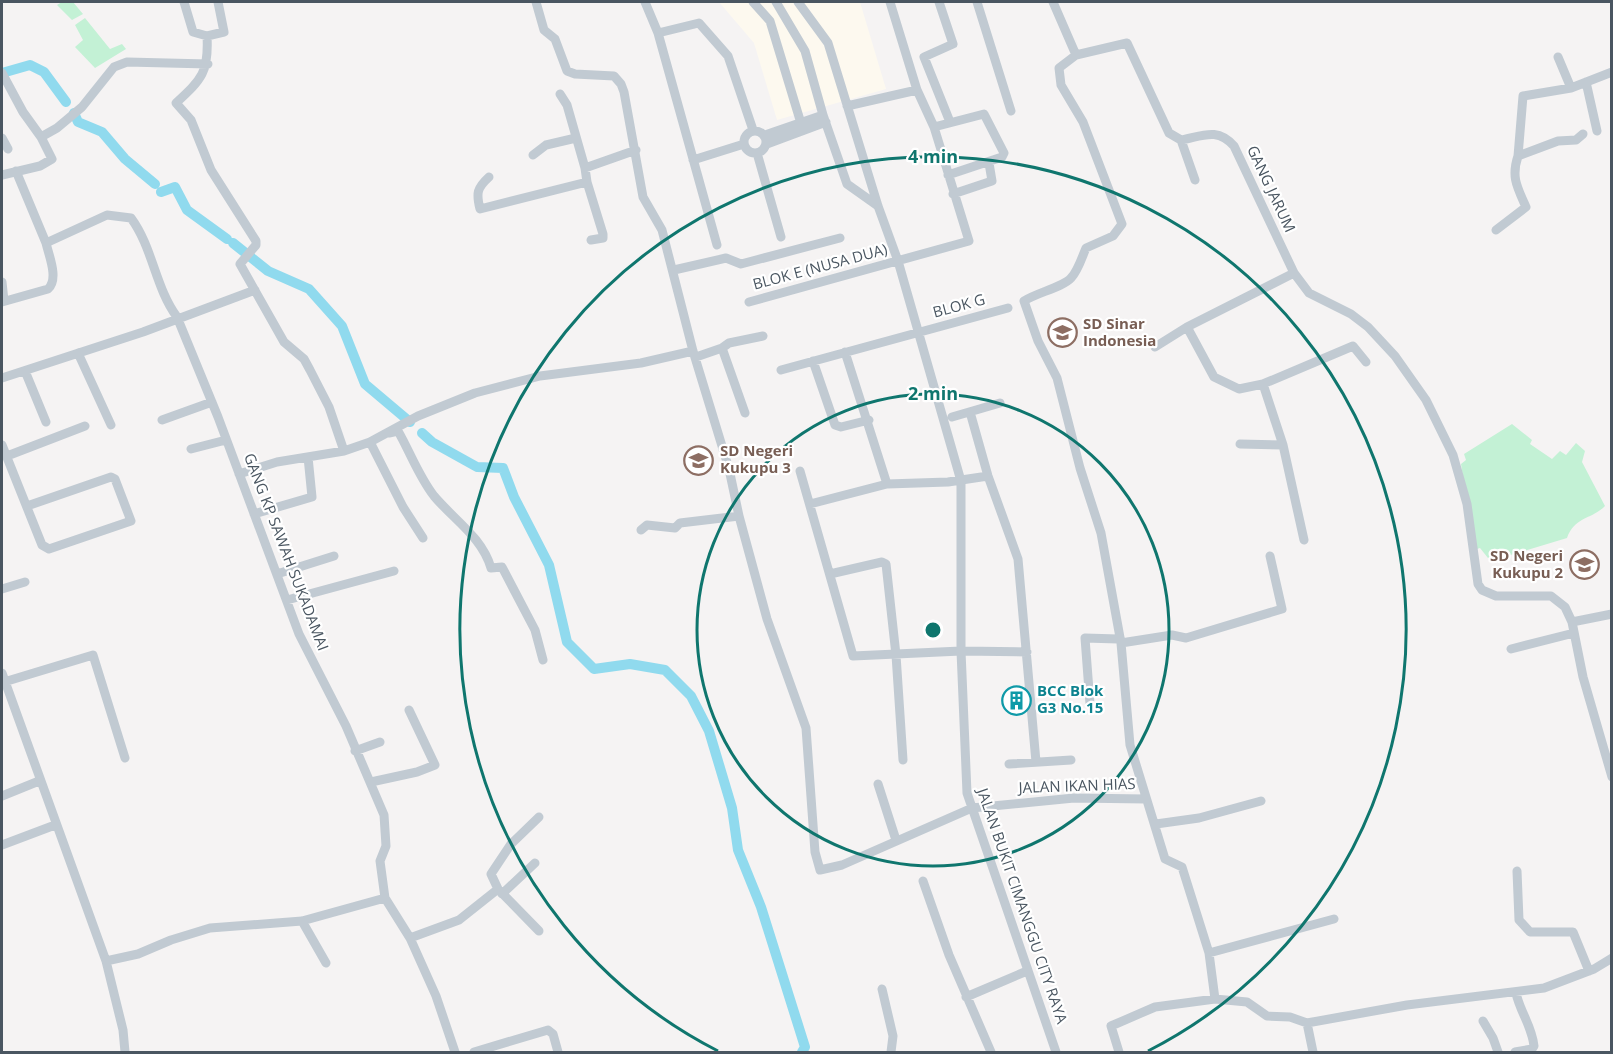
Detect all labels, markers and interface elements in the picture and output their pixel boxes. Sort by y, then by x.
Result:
street label: GANG JARUM [1243,142,1301,235]
text: 4 min [908,144,958,168]
street label: BLOK E (NUSA DUA) [750,238,889,294]
street label: BLOK G [930,288,987,322]
place label: SD Sinar Indonesia [1083,313,1156,350]
school or university icon: SD Sinar Indonesia [1046,317,1078,349]
text: 2 min [908,381,958,405]
place label: SD Negeri Kukupu 3 [720,440,793,477]
school or university icon: SD Negeri Kukupu 3 [683,444,715,476]
street label: GANG KP SAWAH SUKADAMAI [240,450,334,653]
place label: SD Negeri Kukupu 2 [1490,545,1563,582]
school or university icon: SD Negeri Kukupu 2 [1568,549,1600,581]
centre of rings [923,620,943,640]
place label: BCC Blok G3 No.15 [1037,680,1104,717]
building icon: BCC Blok G3 No.15 [1000,684,1032,716]
street label: JALAN IKAN HIAS [1016,773,1136,797]
street label: JALAN BUKIT CIMANGGU CITY RAYA [973,784,1073,1026]

